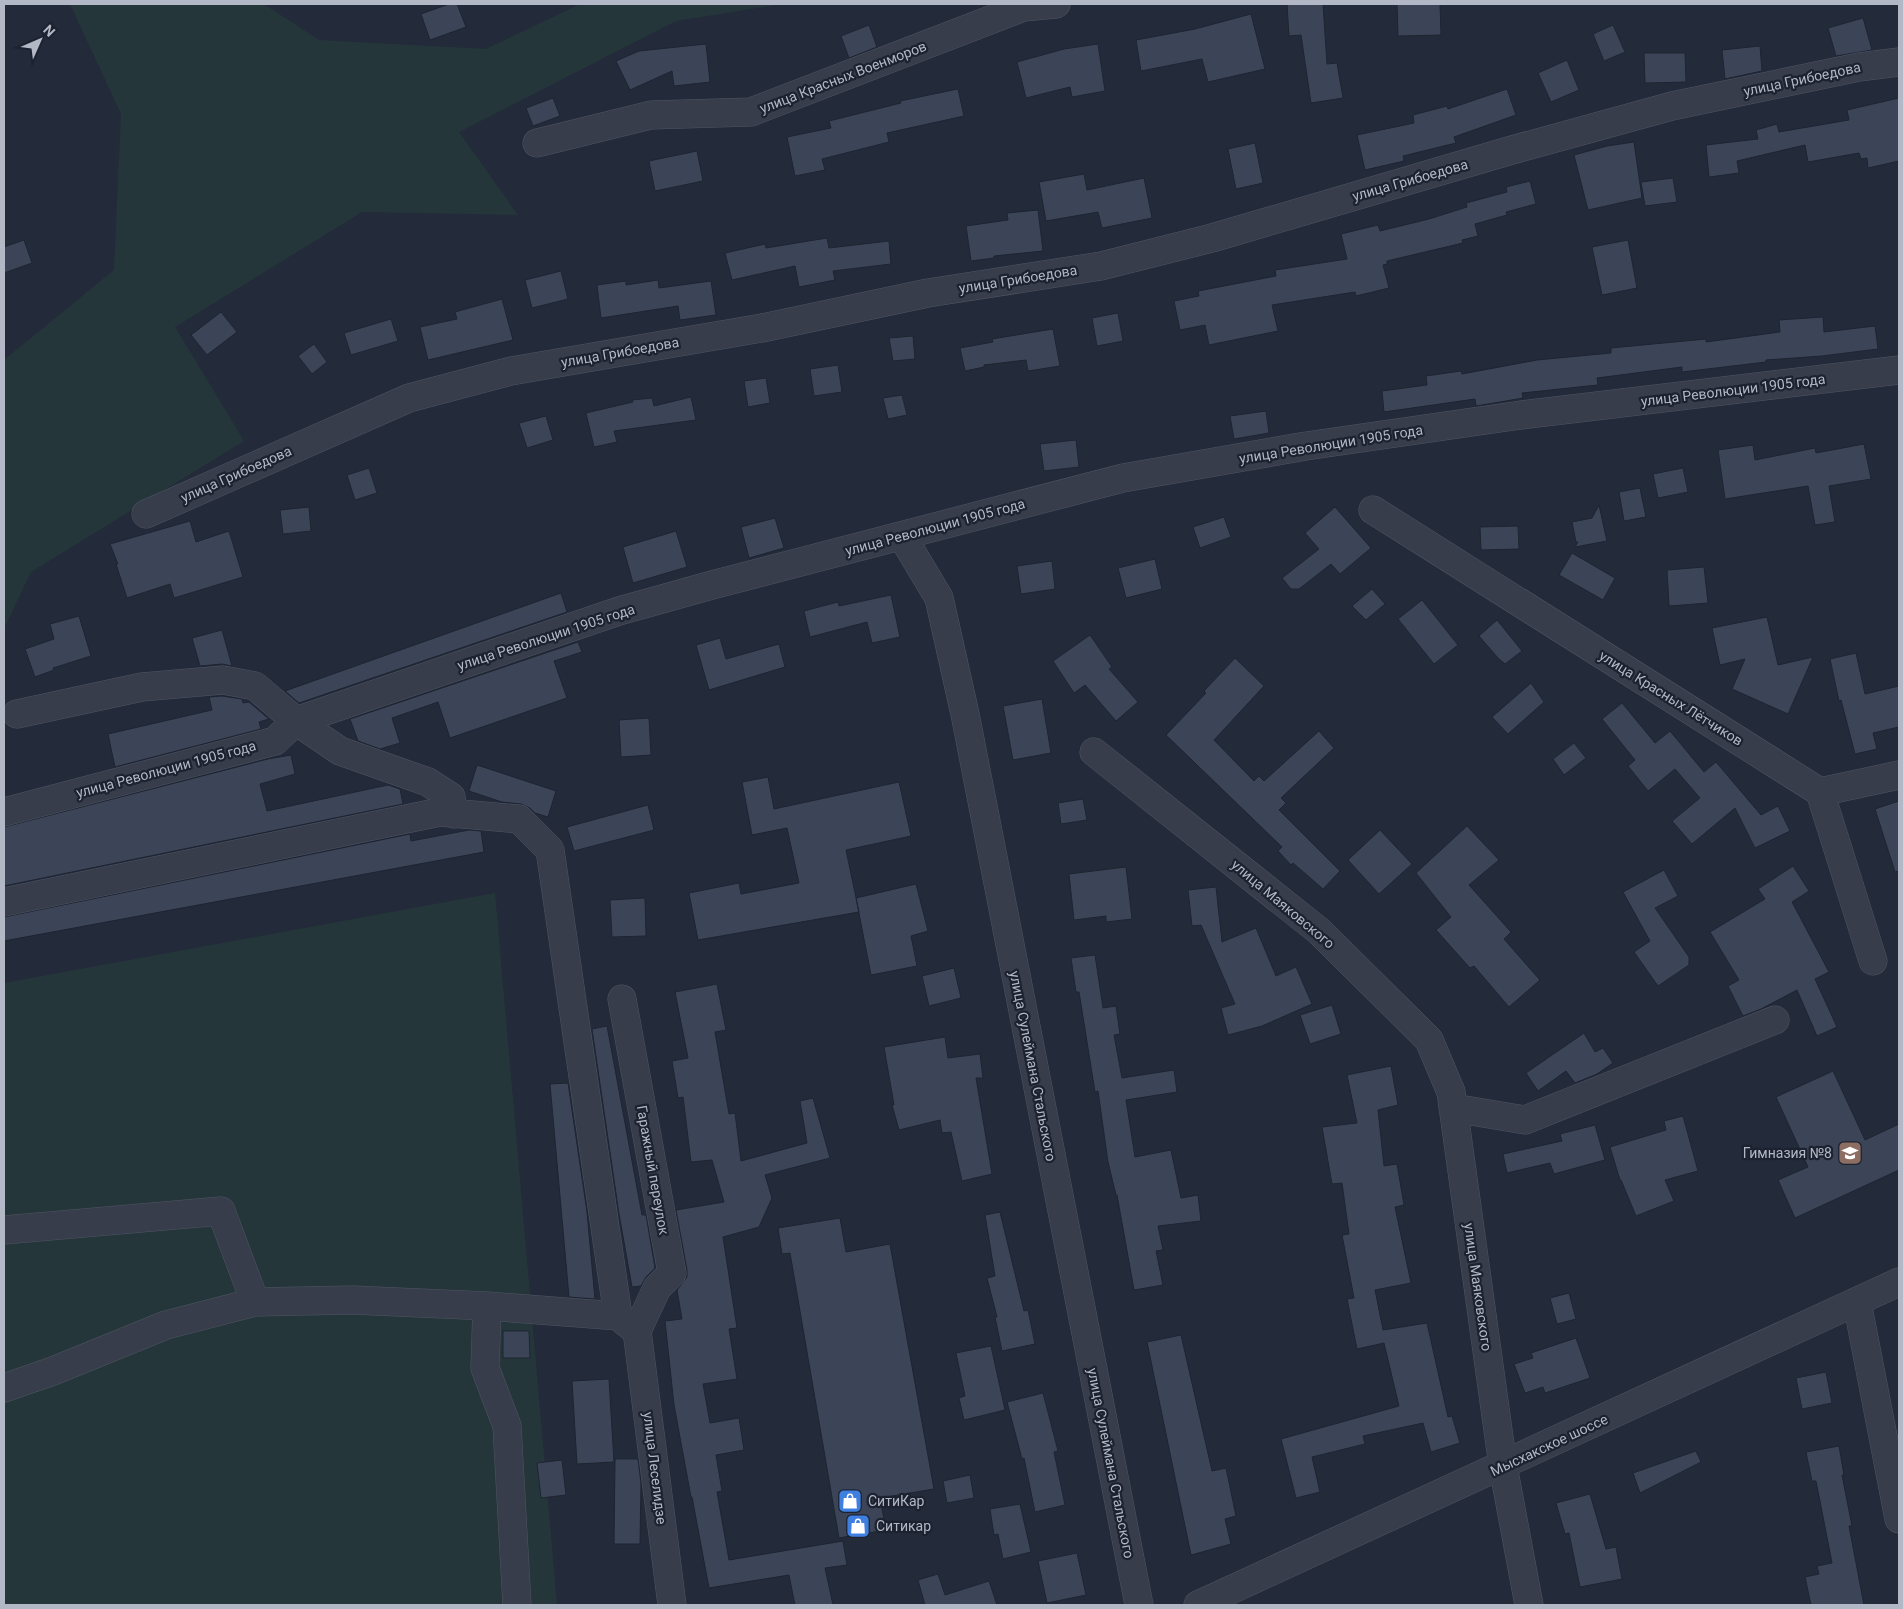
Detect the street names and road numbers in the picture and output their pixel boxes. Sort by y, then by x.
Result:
street label: улица Красных Военморов [757,38,929,116]
street label: улица Грибоедова [1742,59,1862,99]
street label: улица Грибоедова [1350,156,1470,204]
street label: улица Грибоедова [958,262,1078,296]
street label: улица Грибоедова [560,334,680,370]
street label: улица Революции 1905 года [1640,371,1826,409]
street label: улица Революции 1905 года [1238,422,1424,466]
street label: улица Грибоедова [178,442,294,506]
street label: улица Революции 1905 года [843,495,1027,559]
street label: улица Революции 1905 года [455,601,637,673]
street label: улица Красных Лётчиков [1596,647,1746,749]
street label: улица Революции 1905 года [74,737,258,801]
street label: улица Маяковского [1228,856,1338,952]
street label: улица Сулеймана Стальского [1007,969,1059,1163]
street label: Гаражный переулок [634,1104,672,1236]
street label: улица Маяковского [1461,1222,1495,1352]
street label: улица Сулеймана Стальского [1085,1366,1137,1560]
street label: улица Леселидзе [640,1411,670,1525]
street label: Мысхакское шоссе [1488,1411,1610,1479]

